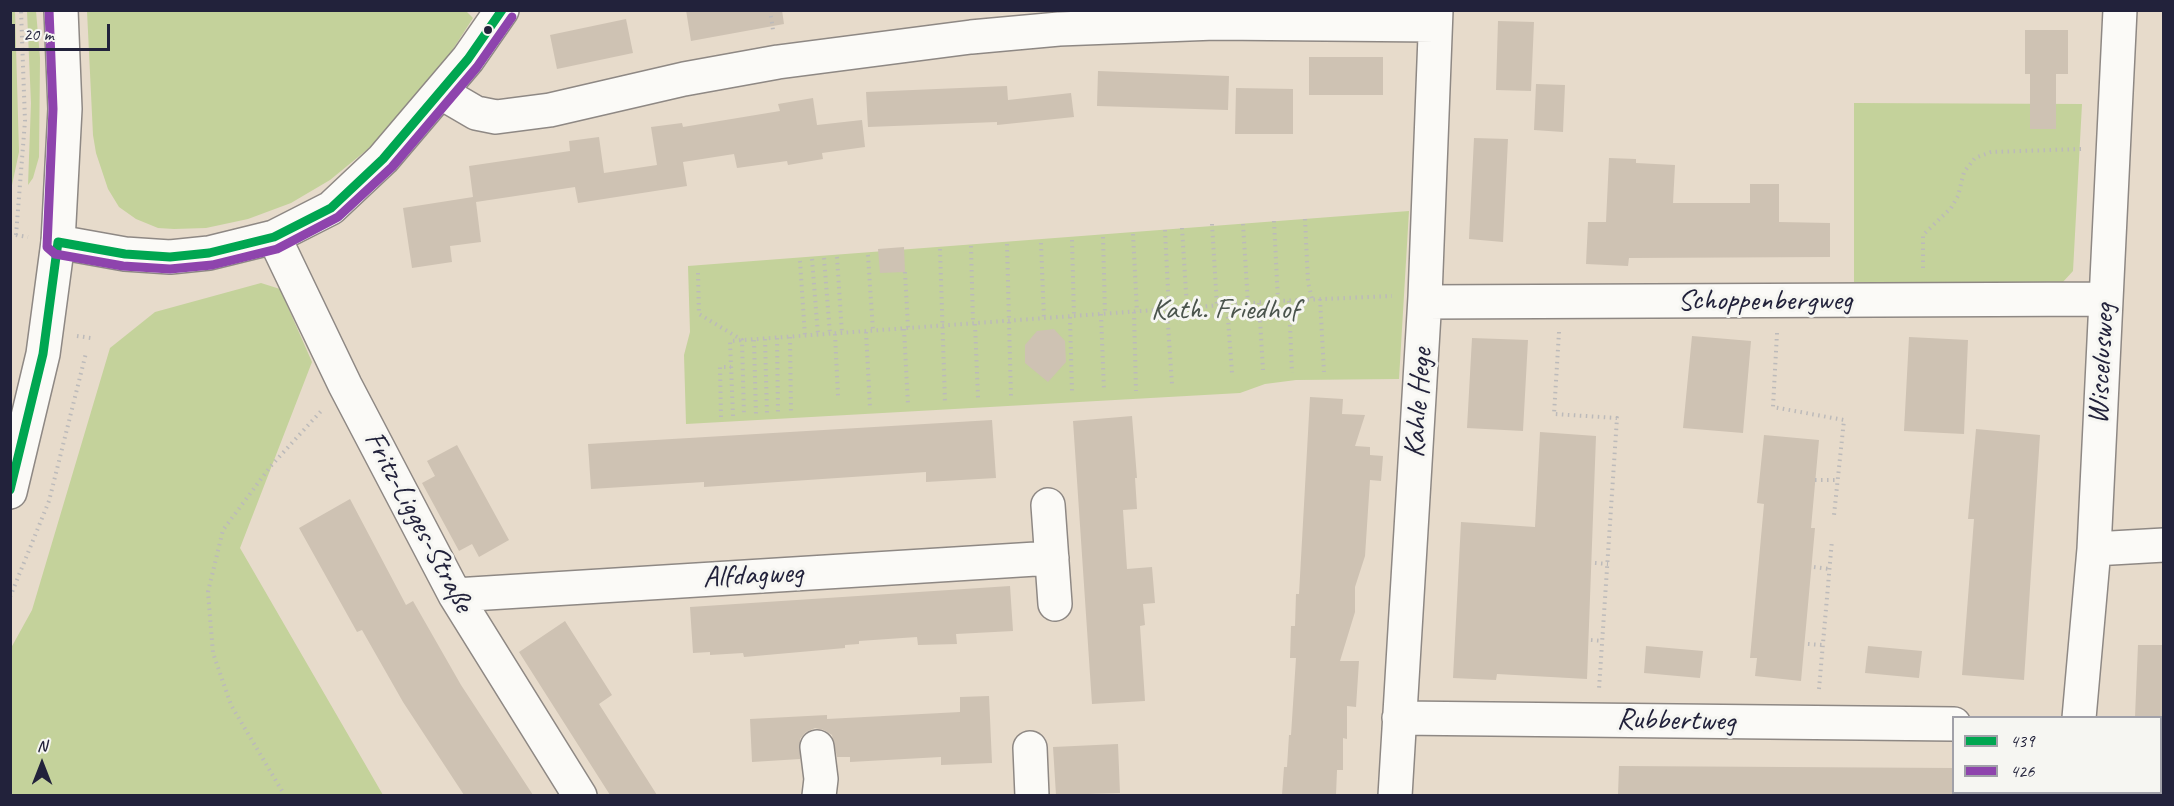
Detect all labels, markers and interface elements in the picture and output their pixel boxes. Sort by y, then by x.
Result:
scale bar [15,12,112,50]
text: 20 m [23,23,54,45]
unlabelled marker [482,24,494,36]
street label: Schoppenbergweg [1678,283,1852,319]
park label: Kath. Friedhof [1151,292,1299,328]
street label: Wiscelusweg [2081,303,2123,425]
street label: Kahle Hege [1397,347,1441,459]
street label: Fritz-Ligges-Straße [355,425,481,619]
street label: Alfdagweg [702,555,804,597]
street label: Rubbertweg [1616,702,1736,740]
legend [1952,716,2162,794]
text: 439 [2010,730,2034,752]
north arrow [12,734,72,794]
text: N [37,736,47,756]
text: 426 [2010,760,2034,782]

